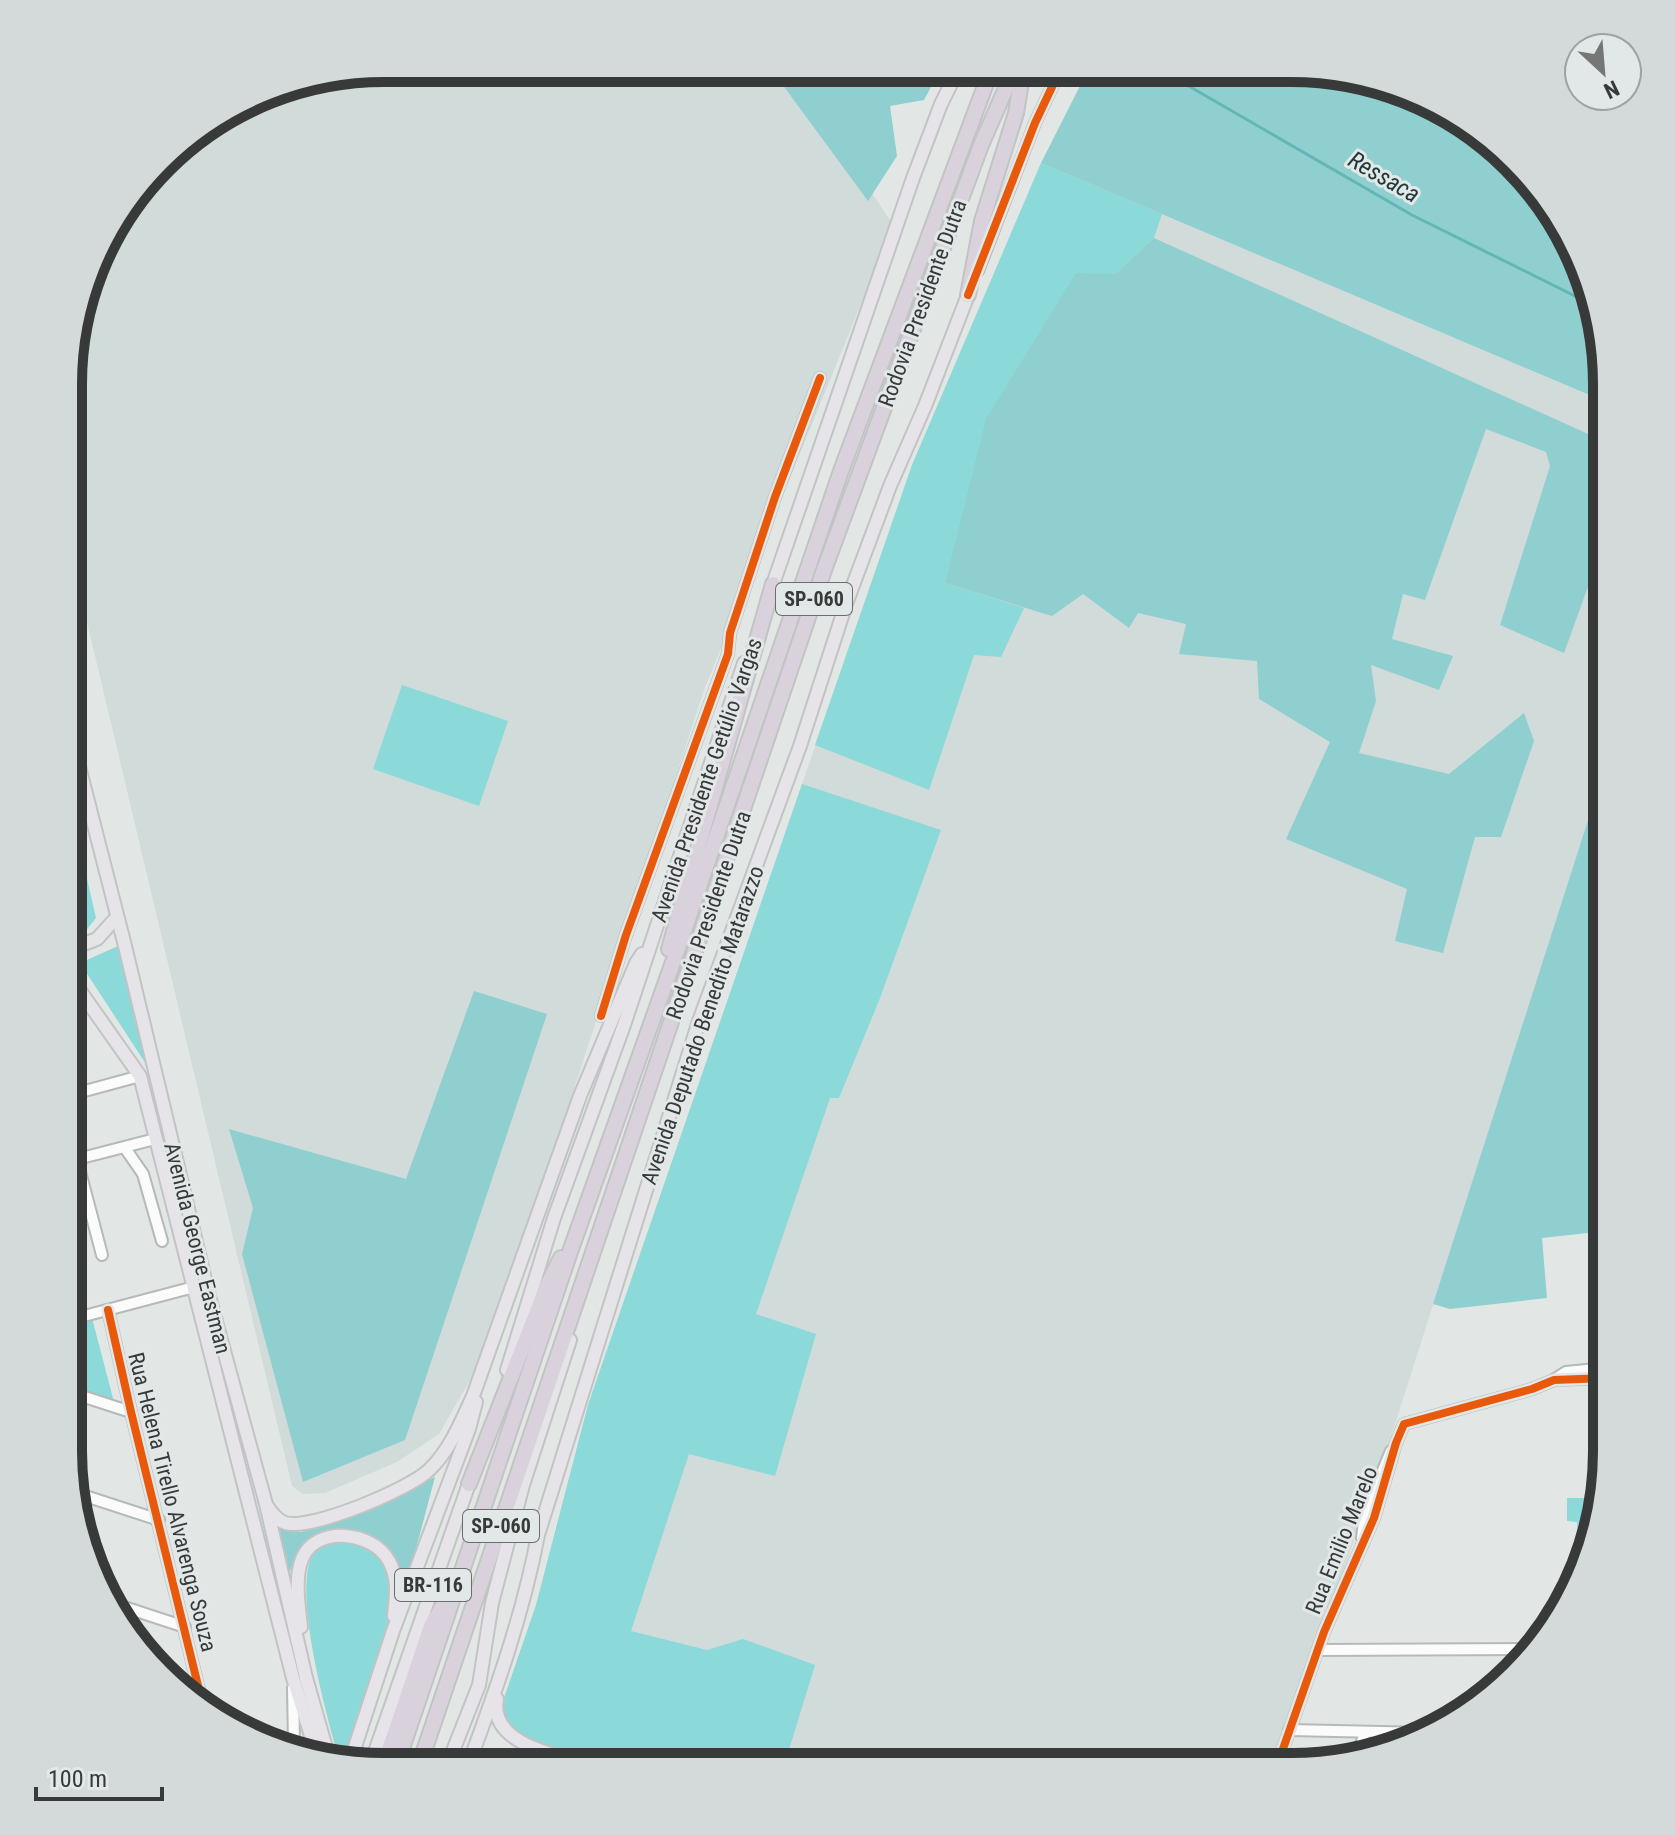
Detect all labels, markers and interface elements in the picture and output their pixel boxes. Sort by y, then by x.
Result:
north arrow [1563,32,1643,112]
text: N [1600,75,1623,104]
water label: Ressaca [1343,145,1425,209]
street label: Rodovia Presidente Dutra [873,196,972,410]
road number: SP-060 [776,583,852,615]
street label: Avenida Presidente Getúlio Vargas [646,635,767,925]
street label: Rodovia Presidente Dutra [661,808,756,1023]
street label: Avenida Deputado Benedito Matarazzo [636,863,769,1188]
street label: Avenida George Eastman [159,1140,236,1356]
street label: Rua Helena Tirello Alvarenga Souza [123,1350,222,1654]
street label: Rua Emilio Marelo [1301,1463,1382,1618]
road number: SP-060 [463,1510,539,1542]
road number: BR-116 [395,1569,471,1601]
scale bar [36,1751,162,1801]
text: 100 m [48,1765,107,1793]

